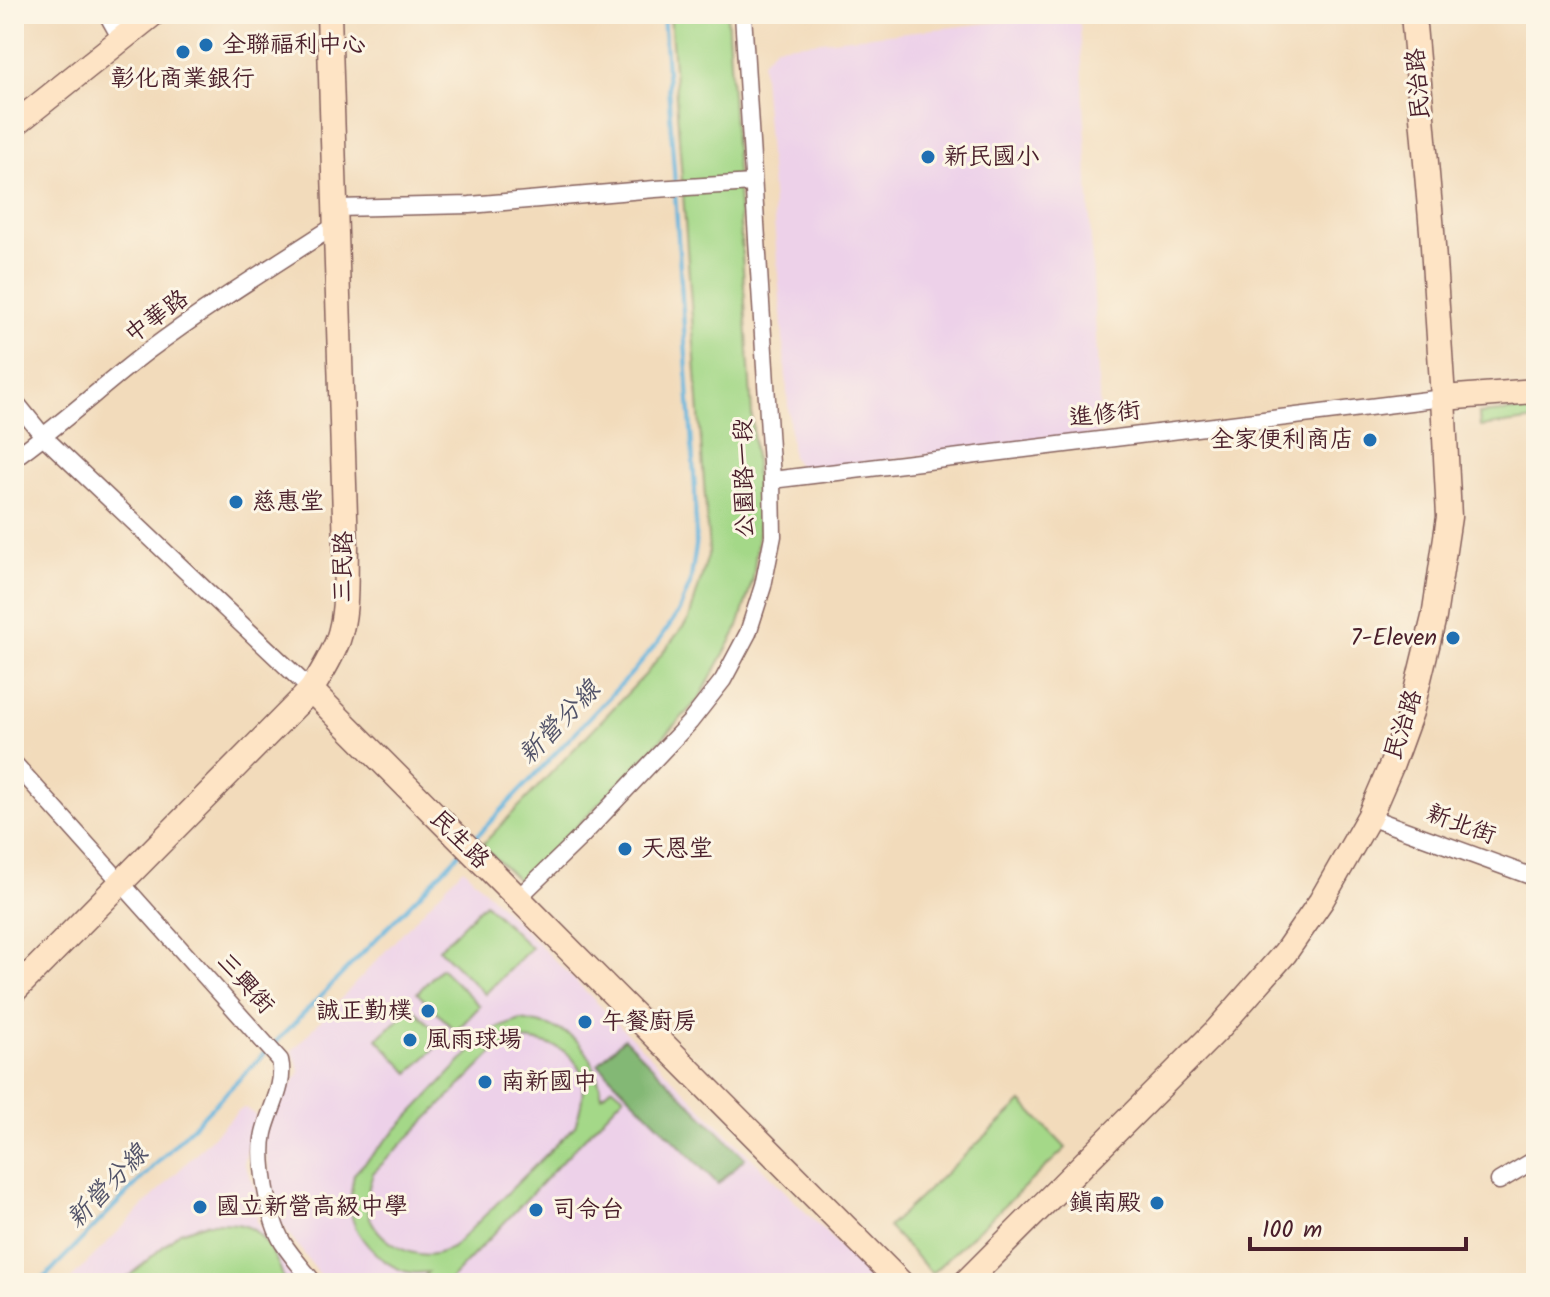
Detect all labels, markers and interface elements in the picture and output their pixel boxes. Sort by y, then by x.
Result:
place label: 全聯福利中心 [222,26,366,65]
marker: 全聯福利中心 [197,36,215,54]
marker: 彰化商業銀行 [174,43,192,61]
street label: 民治路 [1396,46,1442,122]
place label: 彰化商業銀行 [111,60,255,99]
place label: 新民國小 [944,138,1040,177]
marker: 新民國小 [919,148,937,166]
street label: 中華路 [116,280,198,354]
street label: 進修街 [1067,391,1143,439]
street label: 公園路一段 [724,418,766,538]
place label: 全家便利商店 [1210,421,1354,460]
marker: 全家便利商店 [1361,431,1379,449]
place label: 慈惠堂 [252,483,324,522]
marker: 慈惠堂 [227,493,245,511]
street label: 三民路 [324,531,364,603]
place label: 7-Eleven [1350,619,1437,658]
marker: 7-Eleven [1444,629,1462,647]
water label: 新營分線 [509,670,613,775]
street label: 民治路 [1374,685,1434,765]
street label: 新北街 [1421,794,1501,856]
street label: 民生路 [420,801,498,879]
place label: 天恩堂 [641,830,713,869]
marker: 天恩堂 [616,840,634,858]
street label: 三興街 [206,944,284,1024]
place label: 誠正勤樸 [316,992,412,1031]
marker: 誠正勤樸 [419,1002,437,1020]
place label: 午餐廚房 [601,1003,697,1042]
marker: 午餐廚房 [576,1013,594,1031]
place label: 風雨球場 [426,1021,522,1060]
marker: 風雨球場 [401,1031,419,1049]
place label: 南新國中 [501,1063,597,1102]
marker: 南新國中 [476,1073,494,1091]
water label: 新營分線 [57,1134,161,1239]
place label: 鎮南殿 [1069,1184,1141,1223]
place label: 國立新營高級中學 [216,1188,408,1227]
place label: 司令台 [552,1191,624,1230]
marker: 鎮南殿 [1148,1194,1166,1212]
marker: 國立新營高級中學 [191,1198,209,1216]
marker: 司令台 [527,1201,545,1219]
scale bar [1250,1201,1466,1251]
text: 100 m [1262,1211,1322,1250]

